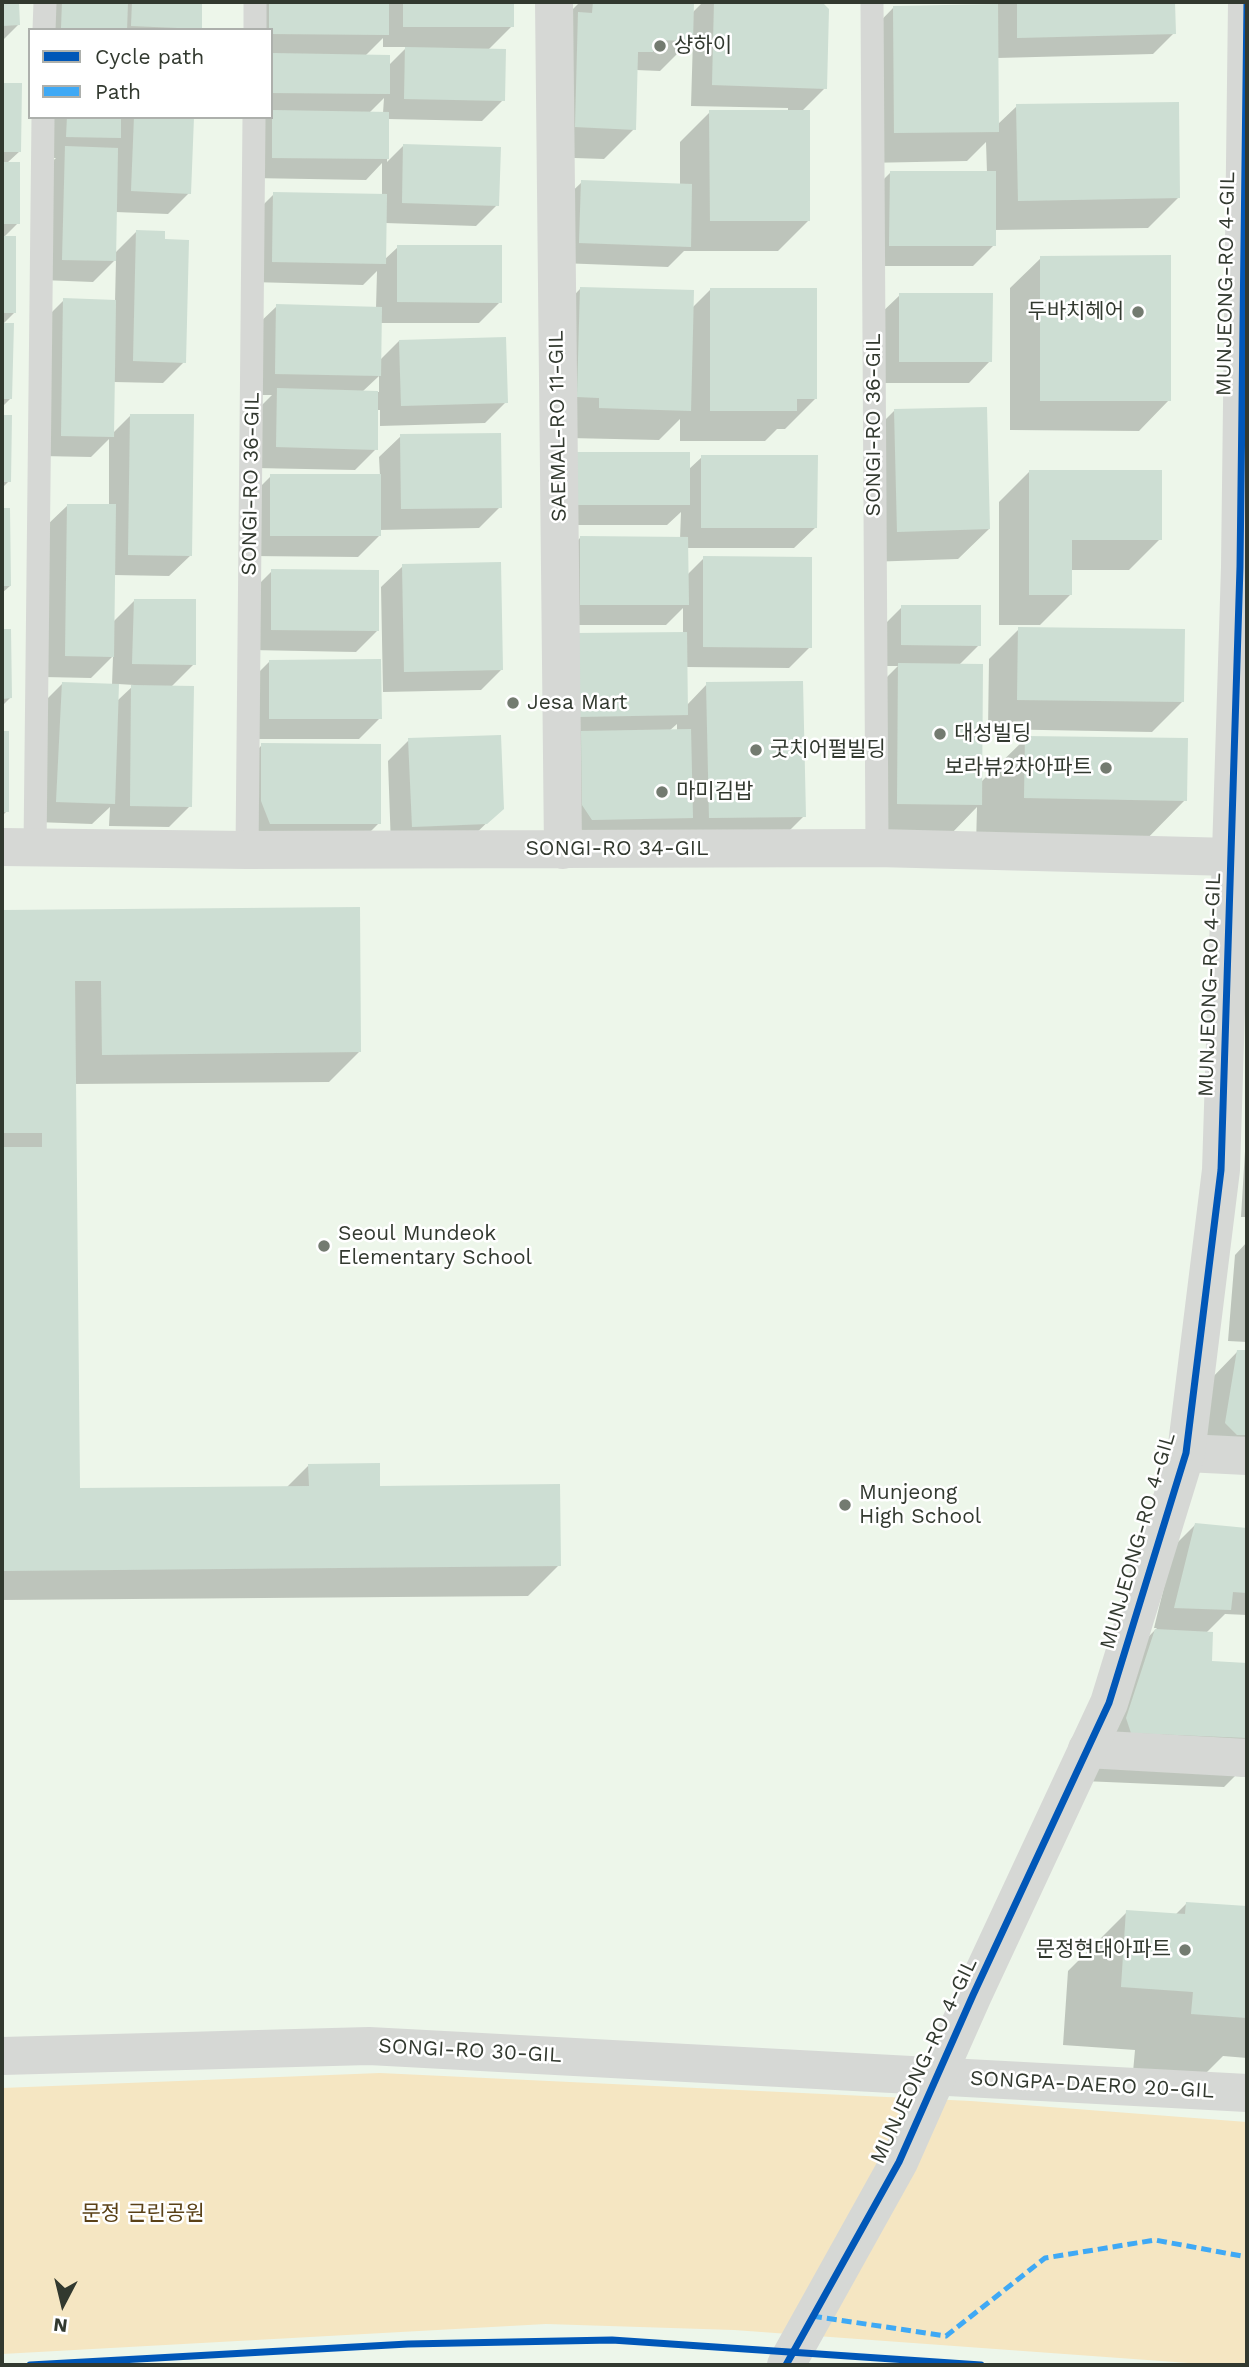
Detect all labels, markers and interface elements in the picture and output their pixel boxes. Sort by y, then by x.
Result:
legend [28,28,273,119]
place label: 샹하이 [674,33,732,59]
marker: 샹하이 [652,38,668,54]
text: Cycle path [95,44,204,69]
text: Path [95,79,141,104]
street label: MUNJEONG-RO 4-GIL [1211,172,1241,396]
place label: 두바치헤어 [1027,299,1124,325]
marker: 두바치헤어 [1130,304,1146,320]
street label: SAEMAL-RO 11-GIL [544,330,572,522]
street label: SONGI-RO 36-GIL [861,333,887,517]
street label: SONGI-RO 36-GIL [237,392,265,576]
place label: Jesa Mart [527,690,627,716]
marker: Jesa Mart [505,695,521,711]
place label: 대성빌딩 [954,721,1031,747]
marker: 대성빌딩 [932,726,948,742]
place label: 굿치어펄빌딩 [770,737,886,763]
marker: 굿치어펄빌딩 [748,742,764,758]
place label: 보라뷰2차아파트 [945,755,1092,781]
marker: 보라뷰2차아파트 [1098,760,1114,776]
place label: 마미김밥 [676,779,753,805]
marker: 마미김밥 [654,784,670,800]
street label: SONGI-RO 34-GIL [525,836,709,862]
street label: MUNJEONG-RO 4-GIL [1193,872,1227,1098]
place label: Seoul Mundeok Elementary School [338,1221,532,1271]
marker: Seoul Mundeok Elementary School [316,1238,332,1254]
street label: MUNJEONG-RO 4-GIL [1095,1430,1181,1652]
place label: Munjeong High School [859,1480,981,1530]
marker: Munjeong High School [837,1497,853,1513]
place label: 문정현대아파트 [1036,1937,1171,1963]
marker: 문정현대아파트 [1177,1942,1193,1958]
street label: MUNJEONG-RO 4-GIL [865,1954,983,2168]
street label: SONGI-RO 30-GIL [378,2034,562,2068]
street label: SONGPA-DAERO 20-GIL [969,2066,1215,2104]
park label: 문정 근린공원 [81,2201,205,2227]
north arrow [28,2269,98,2339]
text: N [52,2313,69,2338]

